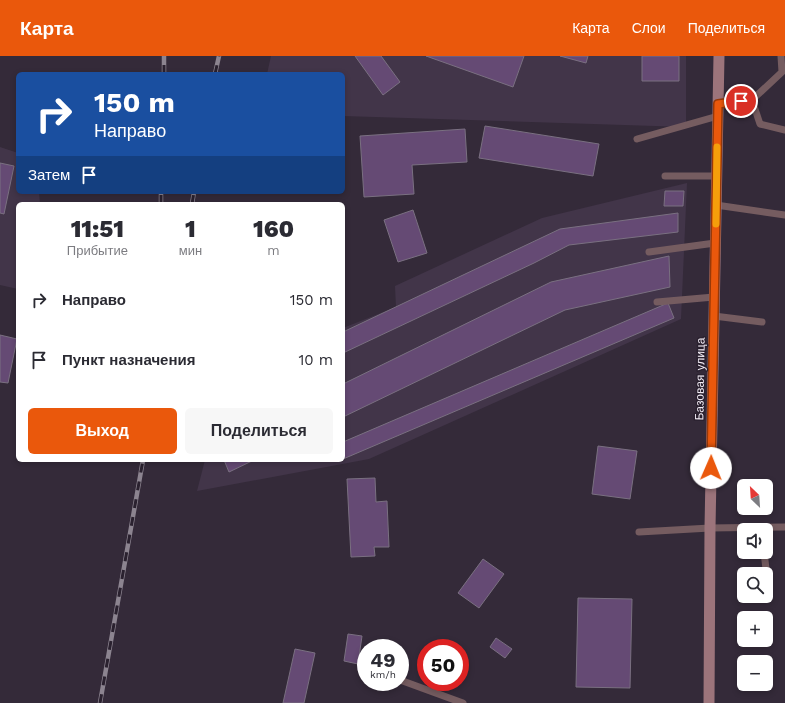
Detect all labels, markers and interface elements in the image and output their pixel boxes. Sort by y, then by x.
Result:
text: Карта [20,17,74,40]
text: Карта [572,20,610,36]
text: Слои [632,20,666,36]
text: Поделиться [688,20,765,36]
pin [724,84,758,118]
text: 150 m [94,86,175,119]
icon: right [28,88,80,140]
icon: arrive [730,90,752,112]
text: Направо [94,120,166,141]
icon: arrive [78,164,100,186]
text: Затем [28,166,70,184]
text: 11:51 [71,215,124,243]
text: 1 [185,215,196,243]
text: 160 [253,215,294,243]
text: Прибытие [67,243,128,258]
text: мин [179,243,202,258]
text: m [267,243,280,258]
icon: right [28,289,50,311]
text: Направо [62,291,126,309]
text: 150 m [290,291,333,309]
street label: Базовая улица [692,337,708,421]
icon: arrive [28,349,50,371]
text: Пункт назначения [62,351,195,369]
text: 10 m [298,351,333,369]
button: Выход [28,408,177,454]
button: Поделиться [185,408,333,454]
position arrow [690,447,732,489]
north arrow [737,479,773,515]
map controls [737,479,773,691]
button: sound [737,523,773,559]
button: search [737,567,773,603]
button: + [737,611,773,647]
speed limit sign: 50 [417,639,469,691]
text: 49 [370,648,396,672]
button: − [737,655,773,691]
text: km/h [370,669,396,680]

